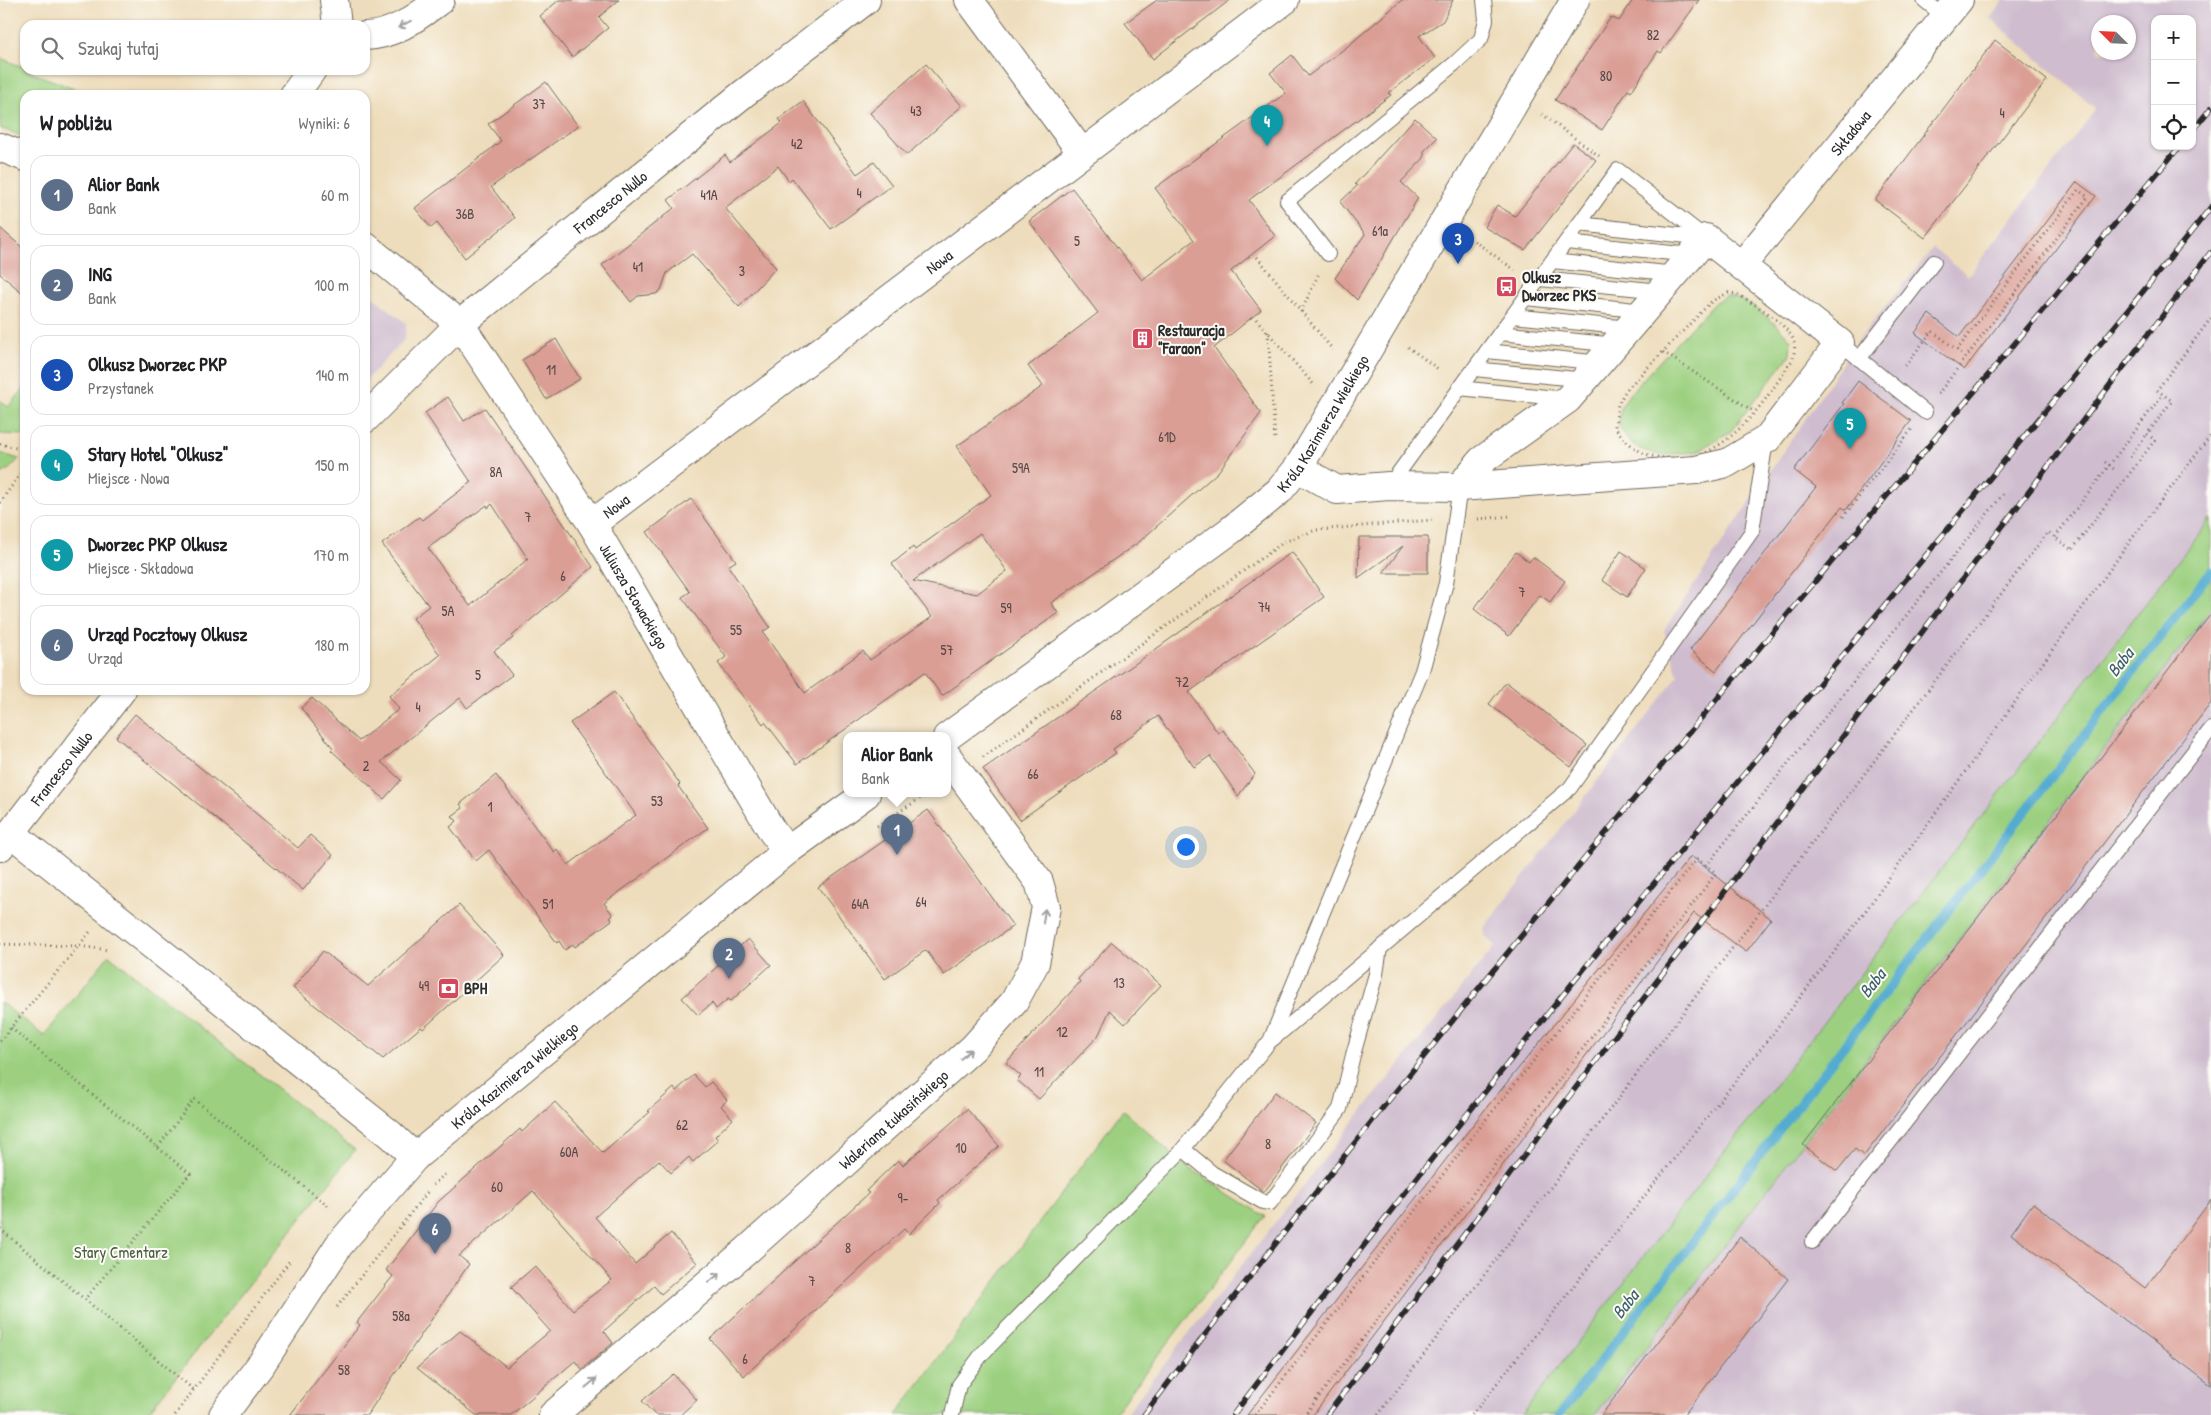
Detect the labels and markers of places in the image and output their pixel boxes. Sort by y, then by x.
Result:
pin: 4 [1251,105,1283,146]
pin: 3 [1442,223,1474,264]
place label: Olkusz Dworzec PKS [1522,266,1597,306]
bus stop icon: Olkusz Dworzec PKS [1494,274,1518,298]
place label: Restauracja "Faraon" [1158,319,1225,359]
building icon: Restauracja "Faraon" [1130,327,1154,351]
pin: 5 [1834,408,1866,449]
pin: 1 [881,814,913,855]
pin: 2 [713,938,745,979]
bank icon: BPH [436,976,460,1000]
place label: BPH [464,977,488,999]
pin: 6 [419,1213,451,1254]

